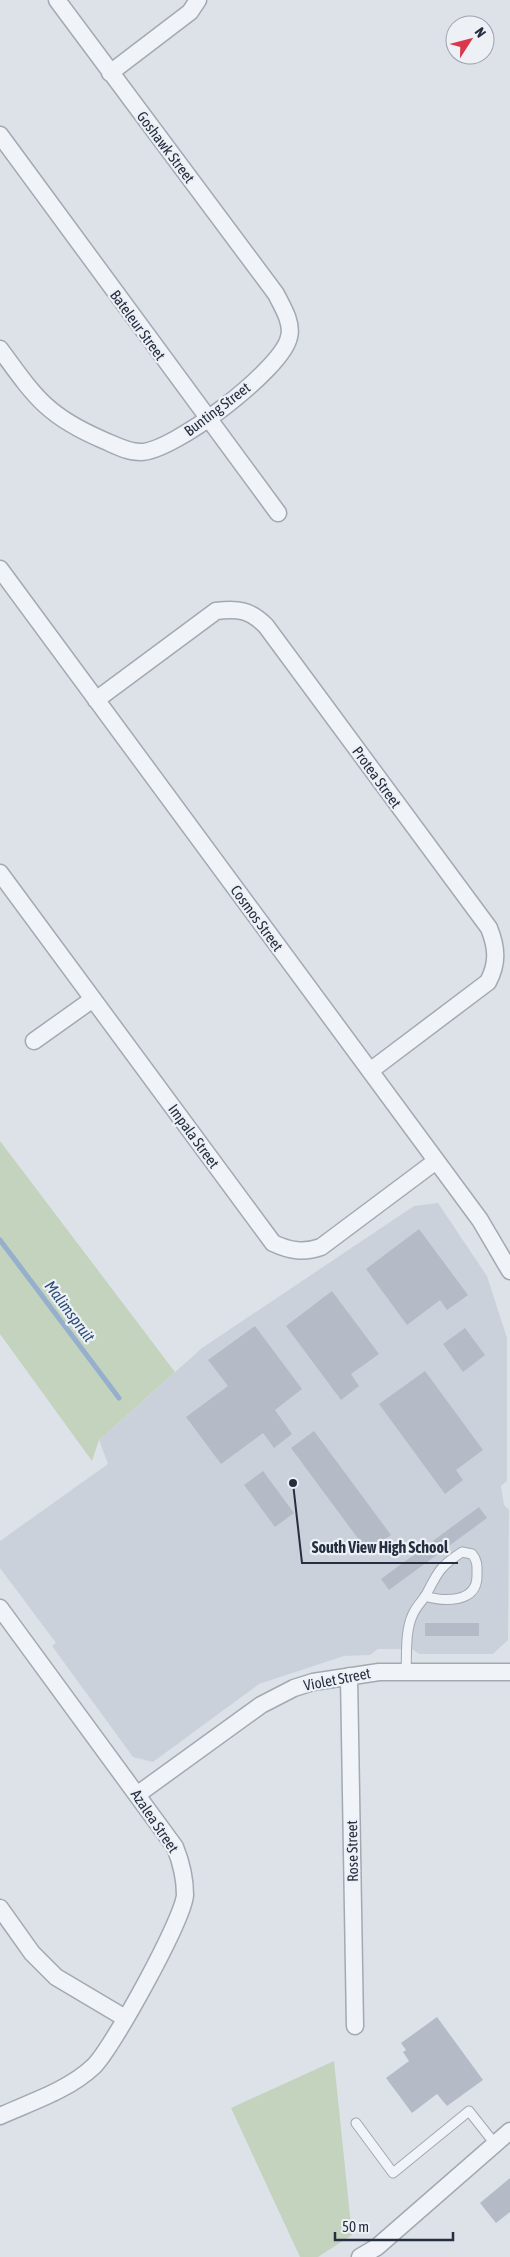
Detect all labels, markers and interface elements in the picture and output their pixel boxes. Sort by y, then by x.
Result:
north arrow [445,15,495,65]
text: N [472,24,489,40]
street label: Goshawk Street [134,108,198,186]
street label: Bateleur Street [107,287,169,363]
street label: Bunting Street [181,379,253,439]
street label: Protea Street [349,743,405,811]
street label: Cosmos Street [227,882,287,954]
street label: Impala Street [165,1101,223,1171]
water label: Malimspruit [40,1277,99,1346]
callout: South View High School [302,1532,458,1563]
text: South View High School [312,1538,449,1556]
street label: Violet Street [302,1664,372,1694]
street label: Azalea Street [128,1786,182,1856]
street label: Rose Street [343,1820,361,1882]
scale bar [335,2210,452,2242]
text: 50 m [342,2218,369,2235]

